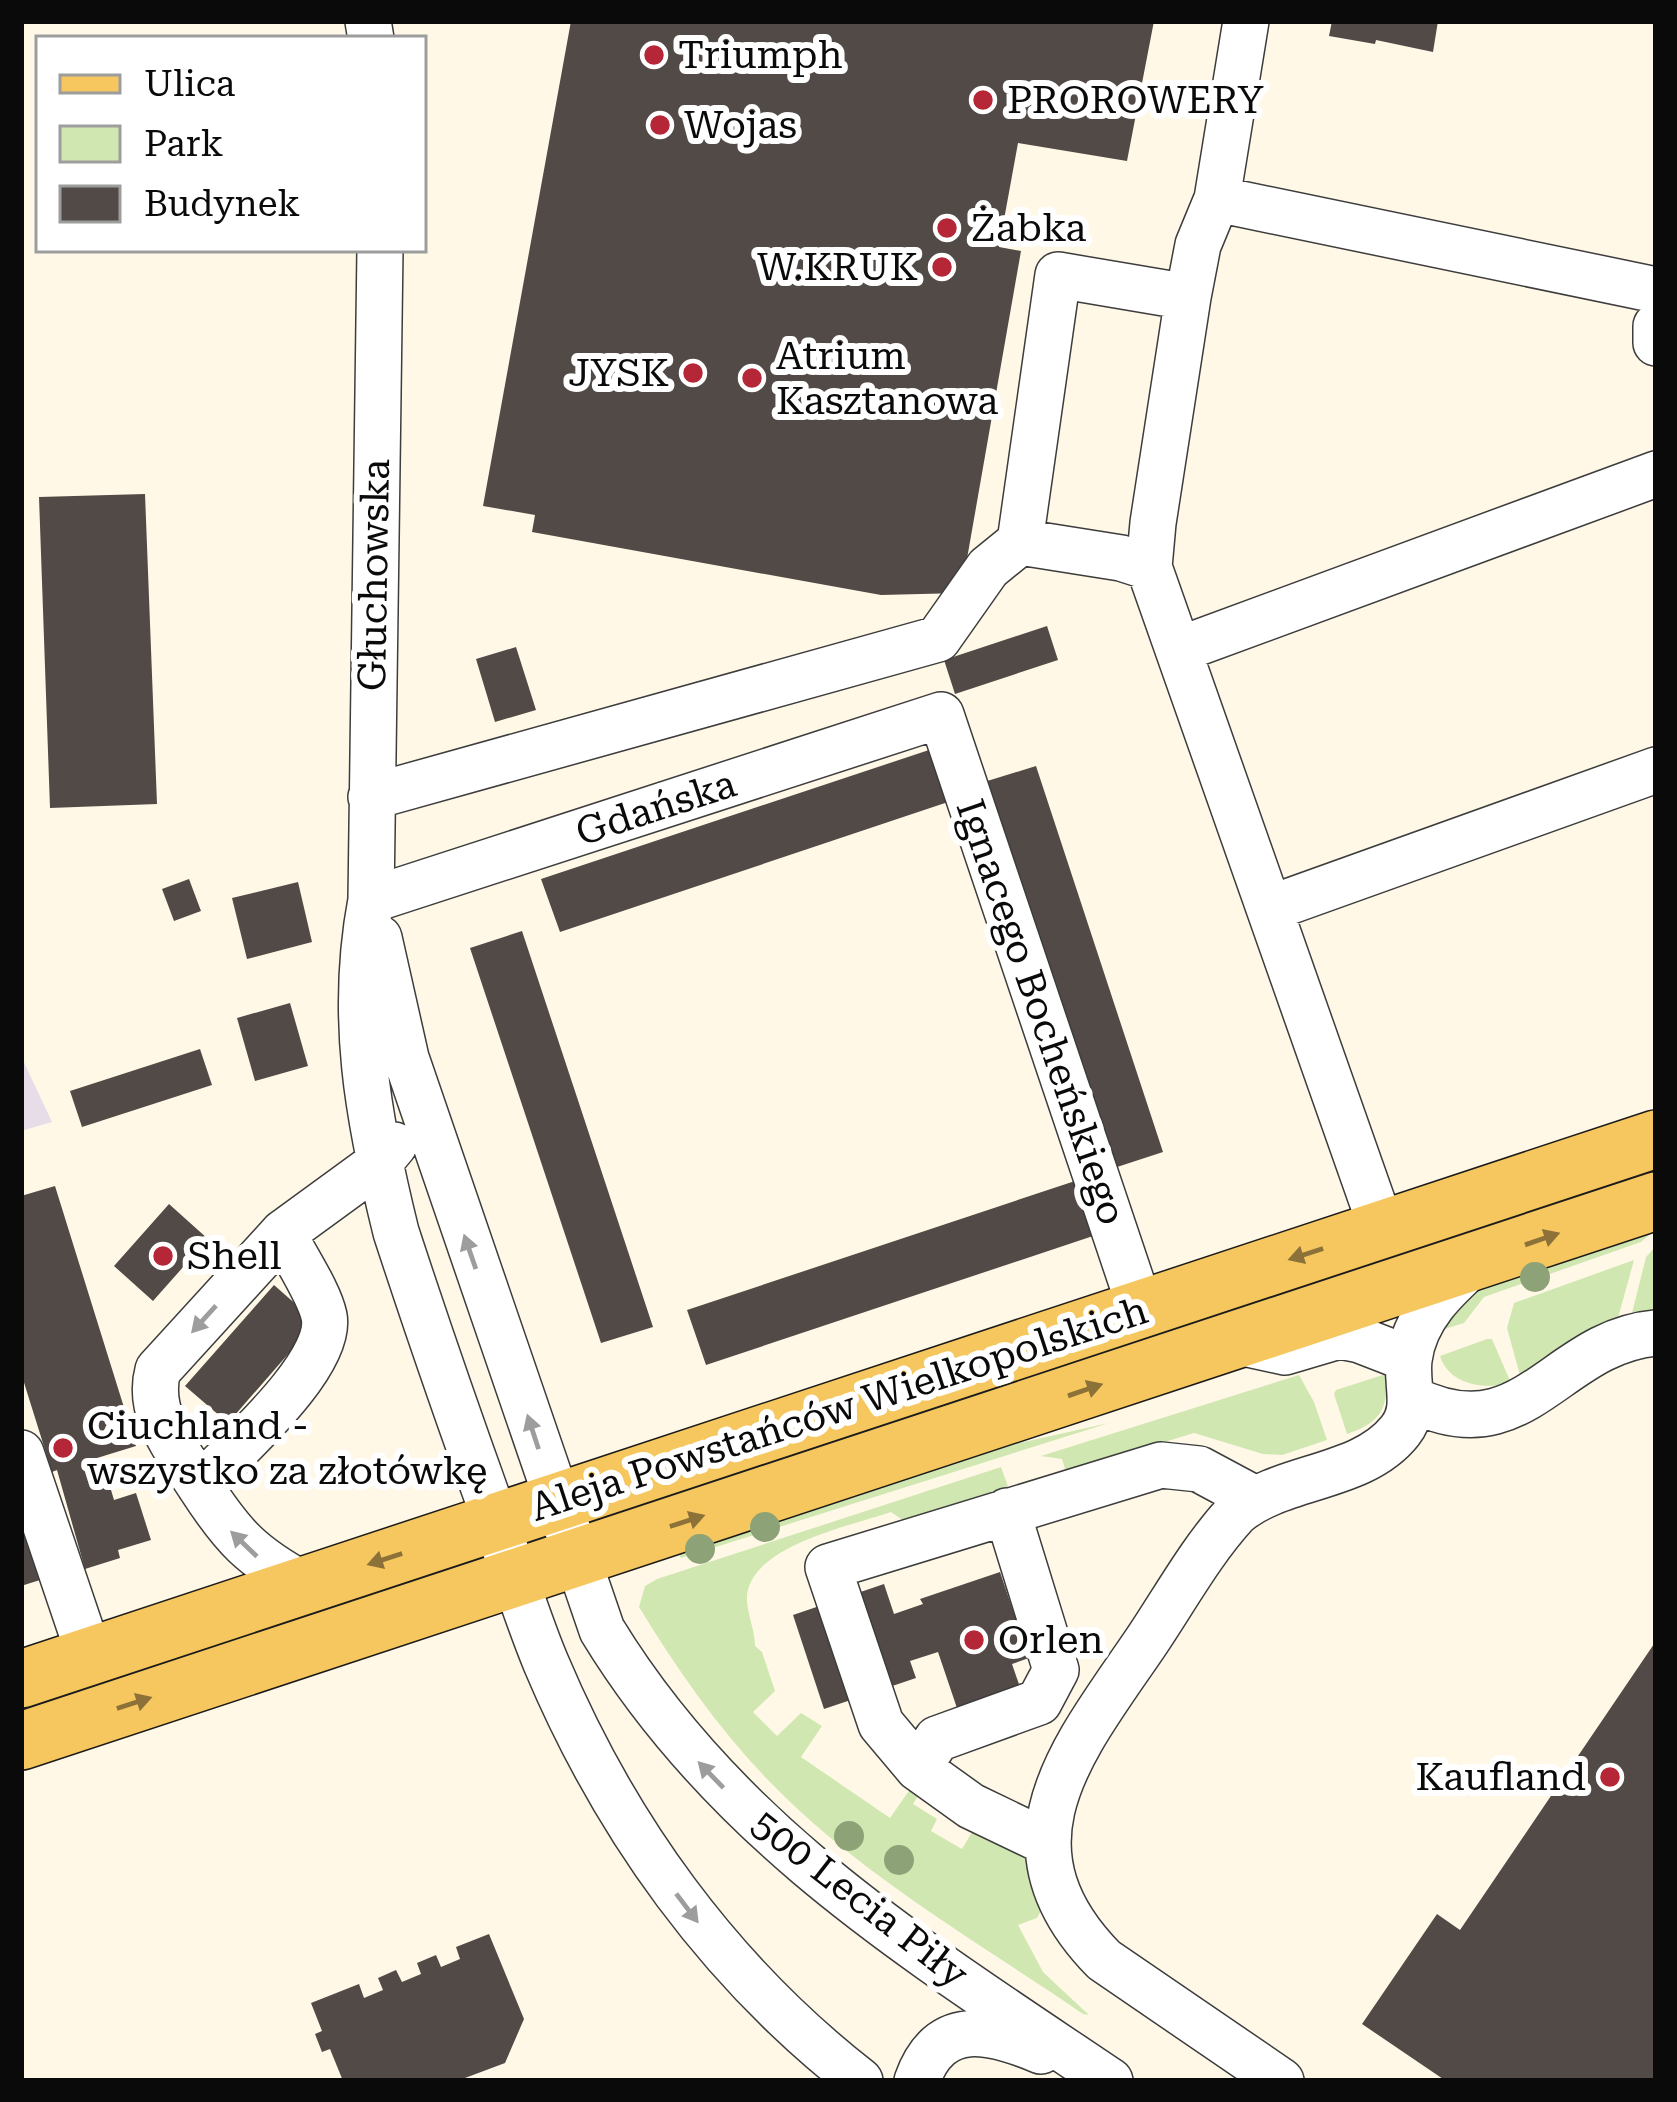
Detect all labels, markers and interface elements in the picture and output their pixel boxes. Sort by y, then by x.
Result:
place label: Triumph [678,32,843,78]
legend [36,36,426,252]
marker: Triumph [641,42,667,68]
text: Ulica [144,63,236,105]
place label: PROROWERY [1007,77,1264,123]
marker: PROROWERY [970,87,996,113]
place label: Wojas [684,102,797,148]
marker: Wojas [647,112,673,138]
text: Park [144,123,223,165]
text: Budynek [144,183,300,225]
place label: Żabka [971,205,1086,251]
marker: Żabka [934,215,960,241]
place label: W.KRUK [757,244,918,290]
marker: W.KRUK [929,254,955,280]
place label: Atrium Kasztanowa [776,333,998,424]
place label: JYSK [568,350,669,396]
marker: JYSK [680,360,706,386]
marker: Atrium Kasztanowa [739,365,765,391]
street label: Głuchowska [349,459,399,691]
street label: Gdańska [570,761,742,855]
street label: Ignacego Bocheńskiego [947,793,1135,1231]
one-way arrow [1524,1229,1560,1247]
place label: Shell [187,1233,282,1279]
one-way arrow [460,1234,478,1270]
marker: Shell [150,1243,176,1269]
one-way arrow [1287,1246,1324,1265]
street label: Aleja Powstańców Wielkopolskich [525,1287,1153,1531]
one-way arrow [191,1305,218,1334]
one-way arrow [1067,1379,1104,1398]
place label: Ciuchland - wszystko za złotówkę [87,1403,488,1494]
one-way arrow [523,1413,542,1450]
marker: Ciuchland - wszystko za złotówkę [50,1435,76,1461]
one-way arrow [669,1511,706,1530]
one-way arrow [230,1531,259,1559]
one-way arrow [366,1551,403,1570]
place label: Orlen [998,1617,1104,1663]
marker: Orlen [961,1627,987,1653]
one-way arrow [117,1693,153,1712]
place label: Kaufland [1415,1754,1586,1800]
one-way arrow [697,1761,725,1790]
marker: Kaufland [1597,1764,1623,1790]
street label: 500 Lecia Piły [743,1800,977,1998]
one-way arrow [674,1893,698,1924]

